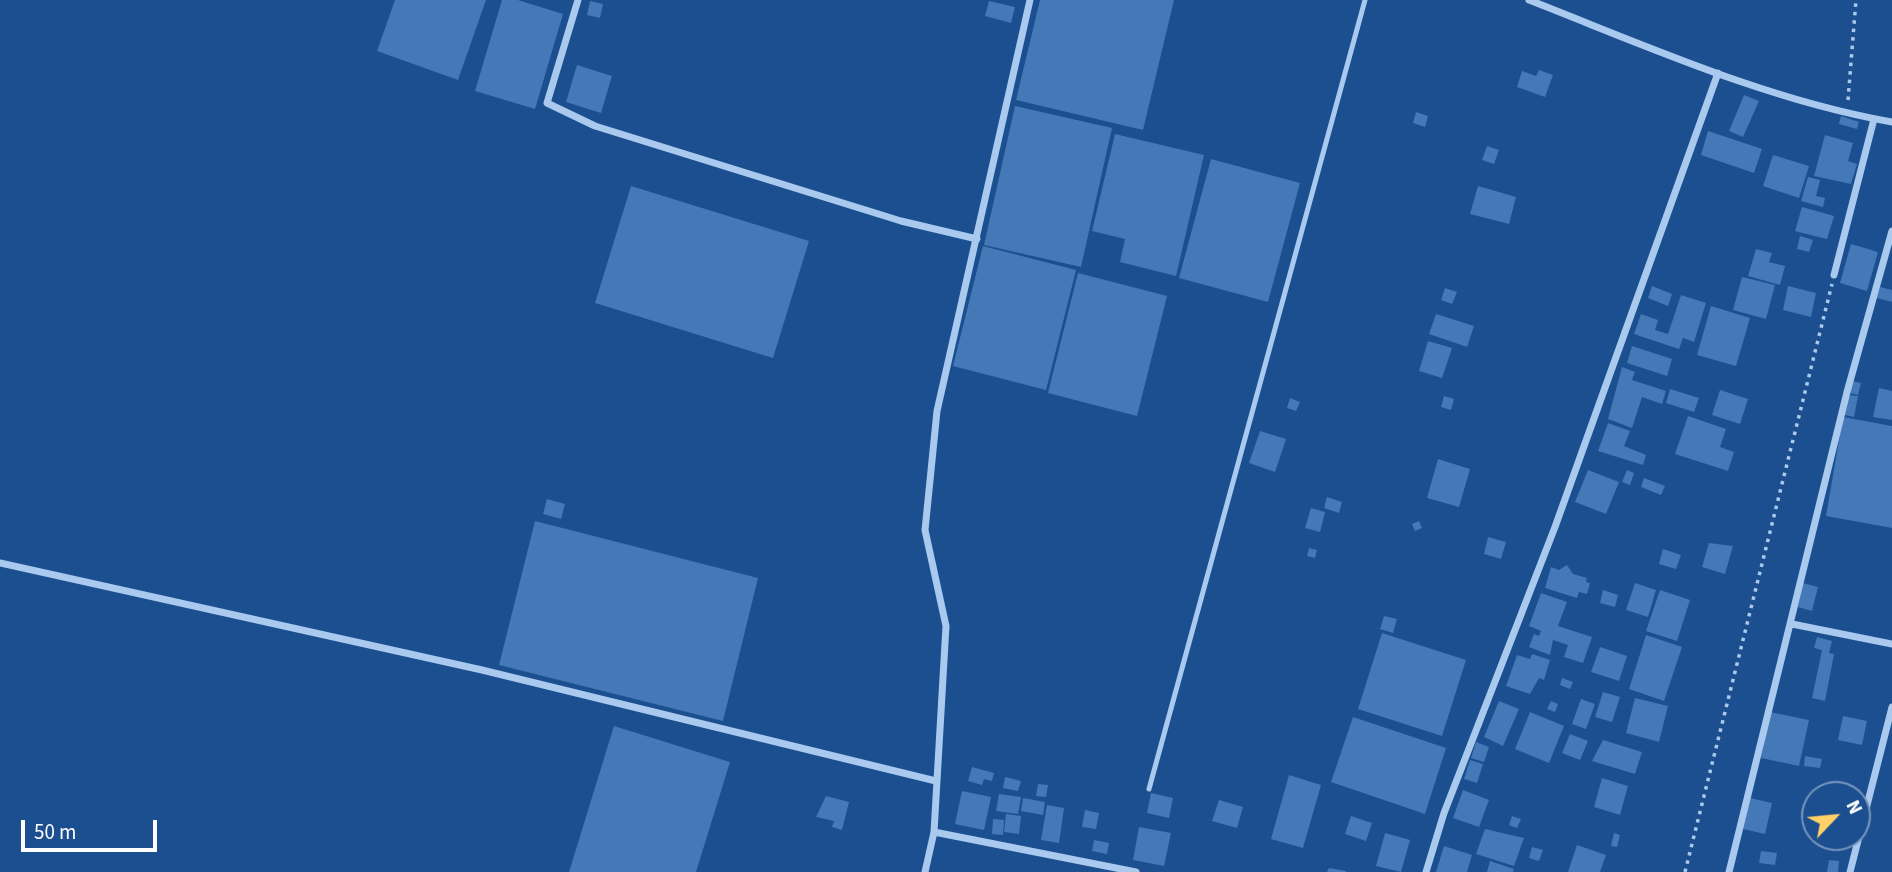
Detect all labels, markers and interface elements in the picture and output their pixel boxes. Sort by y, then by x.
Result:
north arrow [1801,781,1871,851]
text: N [1839,796,1868,819]
scale bar [24,806,161,850]
text: 50 m [34,817,76,847]

